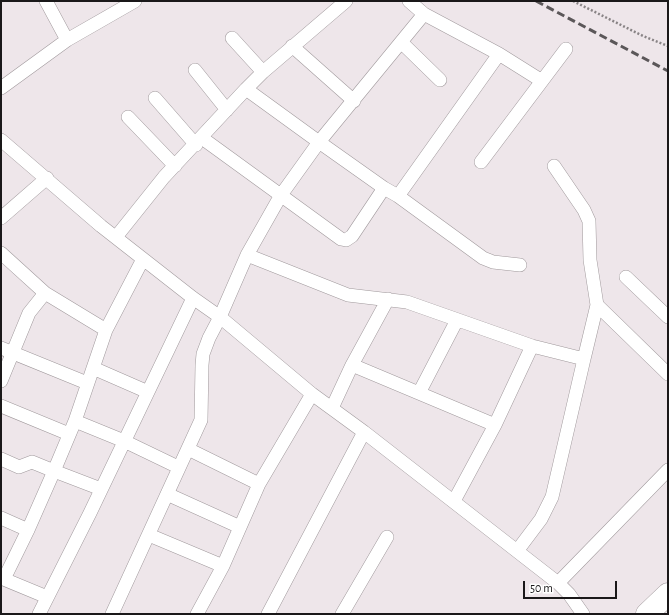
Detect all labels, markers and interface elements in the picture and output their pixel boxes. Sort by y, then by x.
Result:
scale bar [525,573,619,599]
text: 50 m [530,582,553,594]

